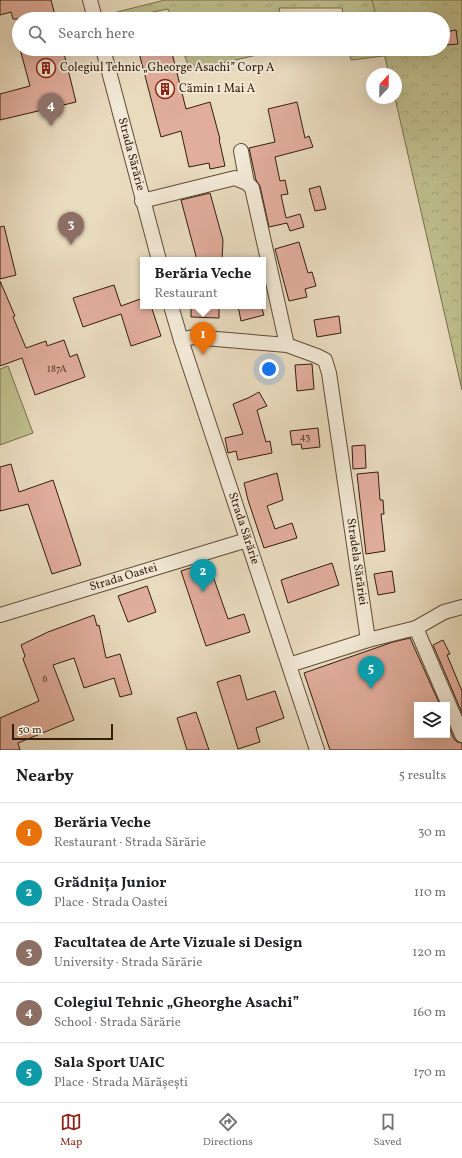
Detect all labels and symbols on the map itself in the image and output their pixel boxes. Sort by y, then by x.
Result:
building icon: Colegiul Tehnic „Gheorge Asachi” Corp A [35,57,57,79]
place label: Colegiul Tehnic „Gheorge Asachi” Corp A [60,60,275,76]
north arrow [366,68,402,104]
building icon: Cămin 1 Mai A [154,78,176,100]
place label: Cămin 1 Mai A [179,81,256,97]
pin: 4 [38,93,64,126]
street label: Strada Sărărie [114,116,148,193]
pin: 3 [58,212,84,245]
pin: 1 [190,322,216,355]
your location [259,359,279,379]
house number: 187A [47,362,67,376]
house number: 43 [300,430,310,444]
street label: Strada Sărărie [224,490,263,567]
street label: Stradela Sărăriei [342,517,371,607]
pin: 2 [190,559,216,592]
street label: Strada Oastei [87,560,160,595]
pin: 5 [358,656,384,689]
house number: 6 [42,672,48,686]
scale bar [12,722,113,741]

